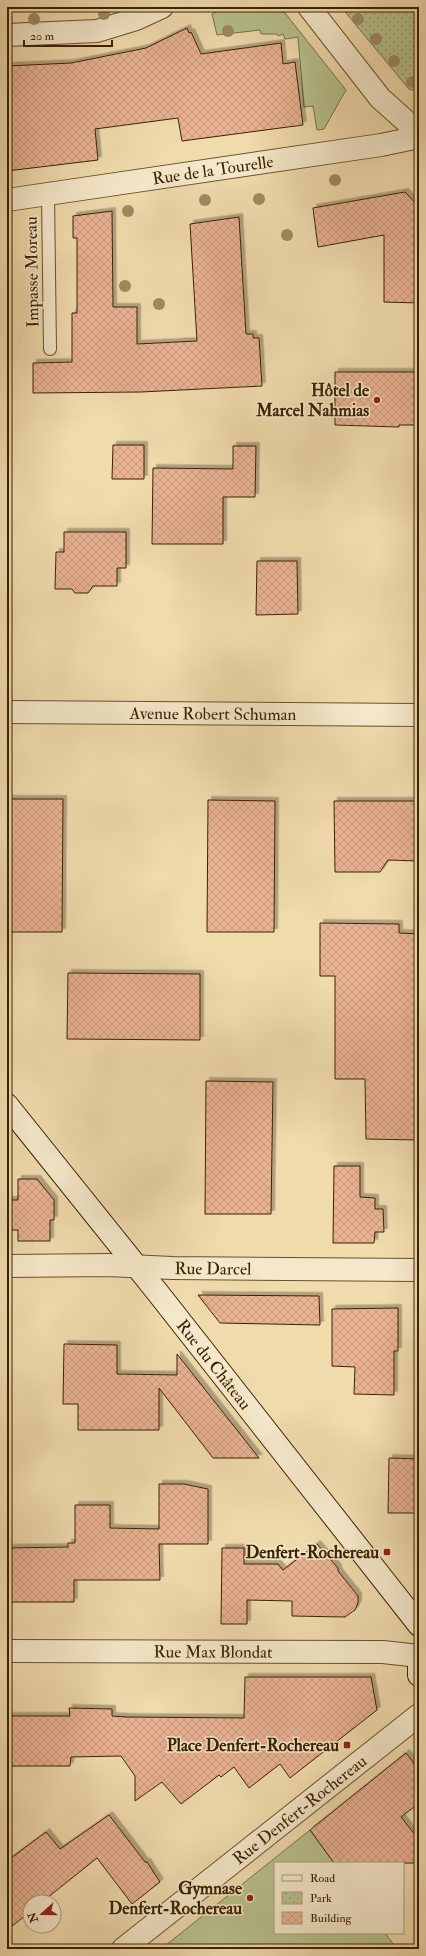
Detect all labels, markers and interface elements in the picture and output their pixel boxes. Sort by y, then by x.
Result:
scale bar [24,22,112,48]
text: 20 m [30,29,55,44]
street label: Rue de la Tourelle [151,150,275,189]
street label: Impasse Moreau [21,216,44,328]
place label: Hôtel de Marcel Nahmias [255,380,370,421]
marker: Hôtel de Marcel Nahmias [372,395,382,405]
street label: Avenue Robert Schuman [128,702,297,725]
street label: Rue Darcel [174,1258,252,1279]
street label: Rue du Château [172,1315,256,1414]
place label: Denfert-Rochereau [245,1542,379,1563]
marker: Denfert-Rochereau [382,1547,392,1557]
street label: Rue Max Blondat [153,1641,273,1662]
place label: Place Denfert-Rochereau [167,1735,339,1756]
marker: Place Denfert-Rochereau [342,1740,352,1750]
street label: Rue Denfert-Rochereau [228,1750,371,1869]
legend [274,1862,404,1934]
text: Road [310,1871,335,1886]
place label: Gymnase Denfert-Rochereau [108,1878,243,1919]
text: Park [310,1891,332,1906]
marker: Gymnase Denfert-Rochereau [245,1893,255,1903]
north arrow [22,1894,62,1934]
text: N [25,1909,41,1925]
text: Building [310,1911,353,1926]

